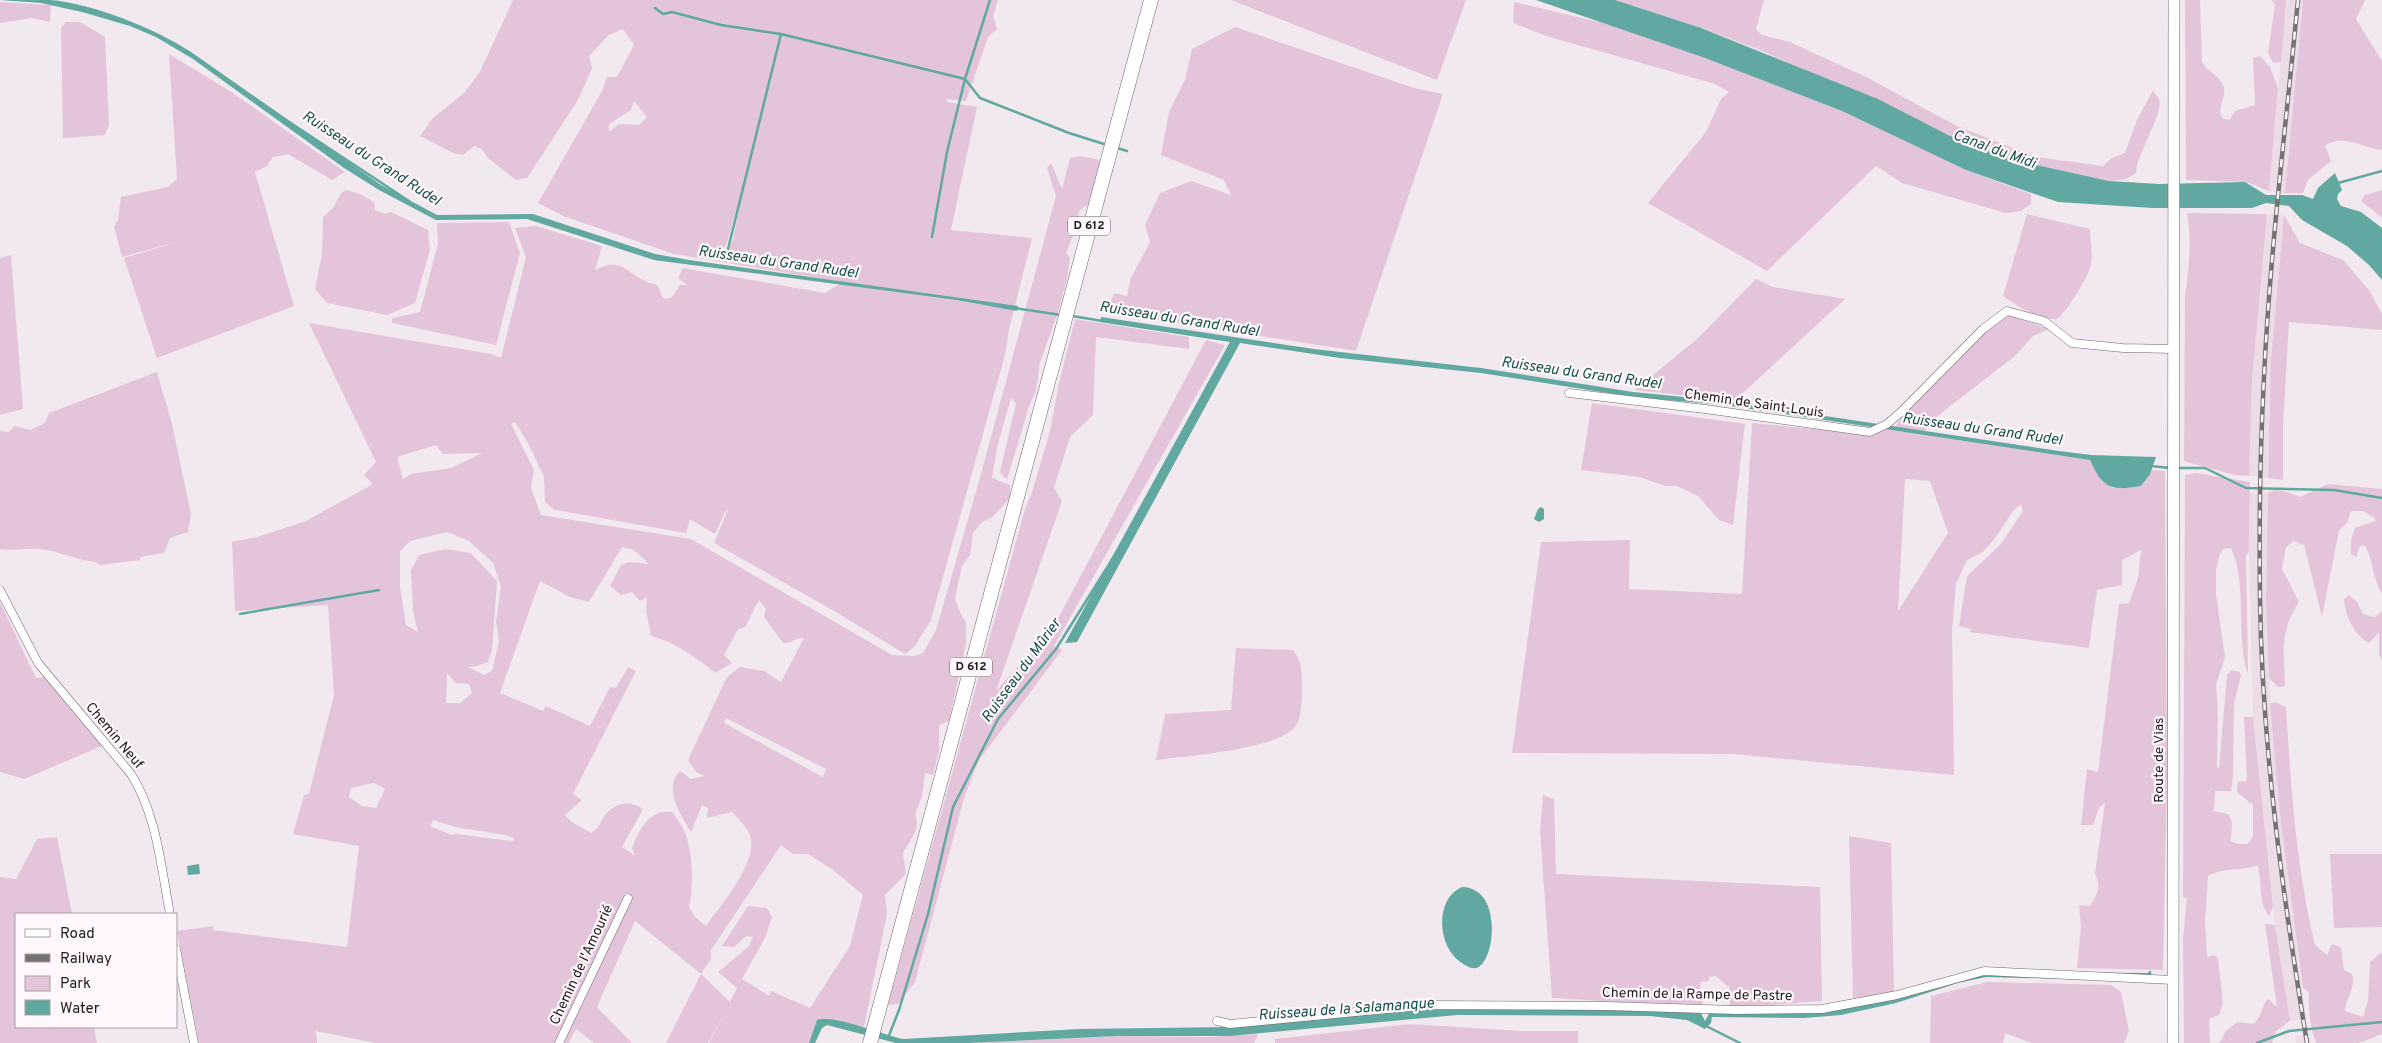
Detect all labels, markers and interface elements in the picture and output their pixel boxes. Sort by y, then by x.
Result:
water label: Ruisseau du Grand Rudel [298,107,445,212]
water label: Canal du Midi [1950,126,2039,174]
road number: D 612 [1068,217,1110,236]
water label: Ruisseau du Grand Rudel [697,242,860,284]
water label: Ruisseau du Grand Rudel [1098,298,1261,342]
water label: Ruisseau du Grand Rudel [1500,353,1663,395]
street label: Chemin de Saint-Louis [1683,386,1825,422]
water label: Ruisseau du Grand Rudel [1901,409,2064,451]
water label: Ruisseau du Mûrier [978,614,1067,727]
road number: D 612 [950,658,992,676]
street label: Chemin Neuf [81,699,147,773]
street label: Route de Vias [2151,717,2168,803]
street label: Chemin de l'Amourié [547,902,617,1028]
legend [15,913,178,1028]
text: Road [60,925,95,944]
text: Railway [60,950,112,969]
text: Park [60,975,91,994]
street label: Chemin de la Rampe de Pastre [1602,985,1792,1005]
water label: Ruisseau de la Salamanque [1257,994,1435,1026]
text: Water [60,1000,100,1019]

